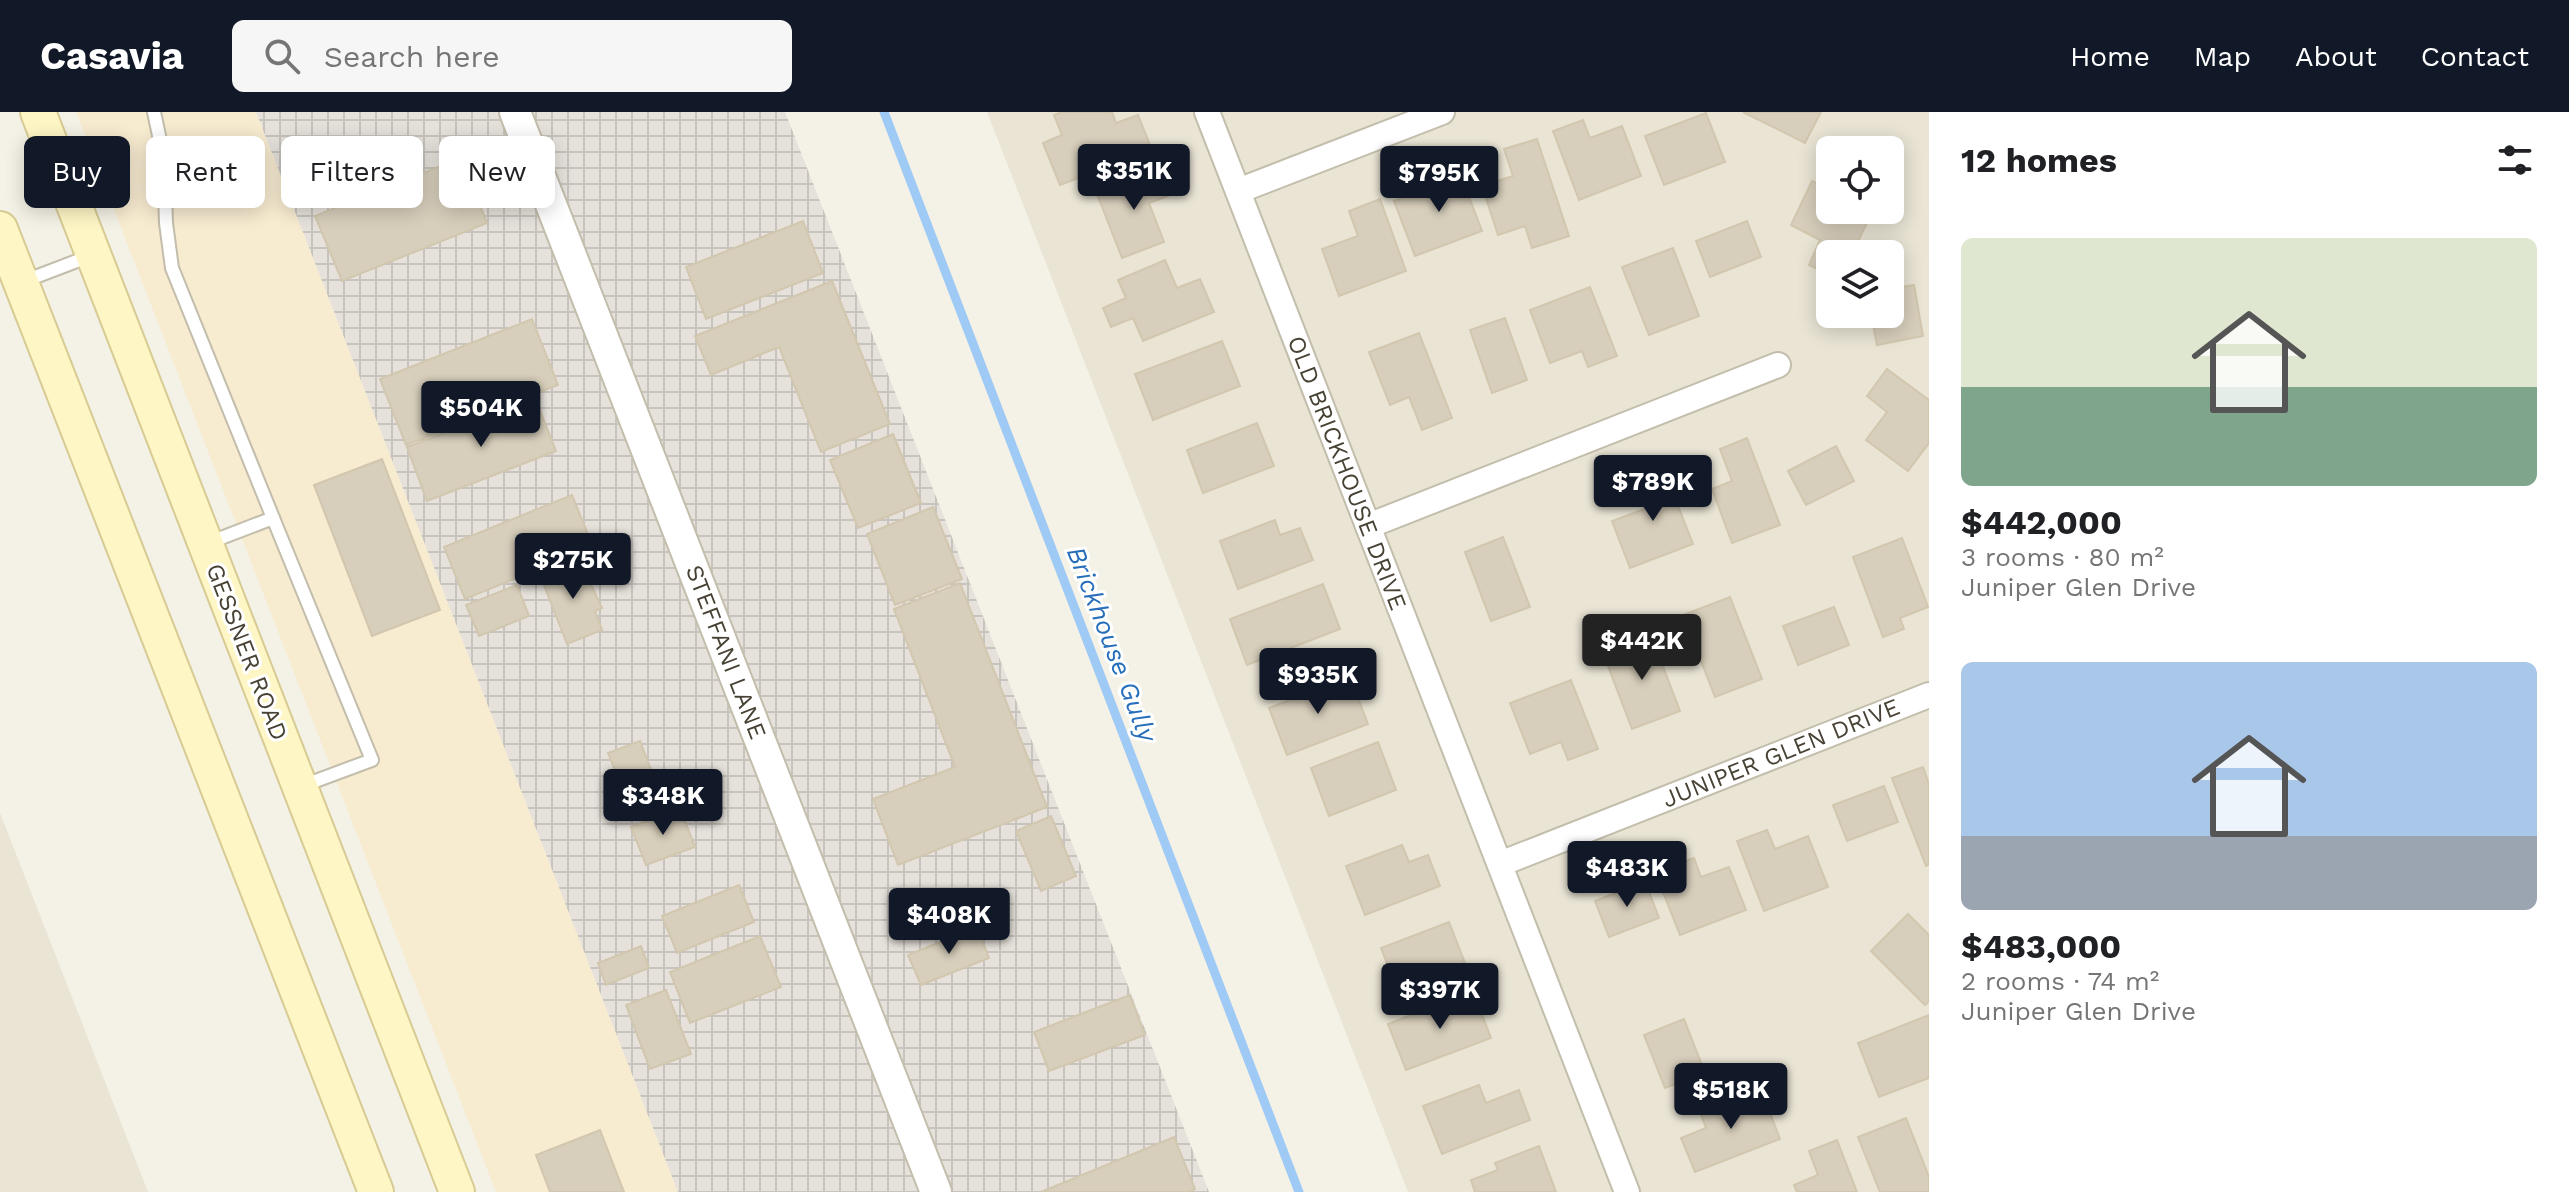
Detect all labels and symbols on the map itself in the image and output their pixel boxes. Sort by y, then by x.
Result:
pin: $351K [1078,144,1190,212]
pin: $795K [1383,146,1495,214]
street label: OLD BRICKHOUSE DRIVE [1282,332,1412,614]
pin: $504K [425,381,537,449]
pin: $789K [1597,455,1709,523]
pin: $275K [517,533,629,601]
water label: Brickhouse Gully [1061,542,1164,748]
street label: GESSNER ROAD [200,560,294,744]
street label: STEFFANI LANE [680,561,772,743]
pin: $442K [1586,614,1698,682]
pin: $935K [1262,648,1374,716]
street label: JUNIPER GLEN DRIVE [1658,693,1904,813]
pin: $348K [607,769,719,837]
pin: $483K [1571,841,1683,909]
pin: $408K [893,888,1005,956]
pin: $397K [1384,963,1496,1031]
pin: $518K [1675,1063,1787,1131]

